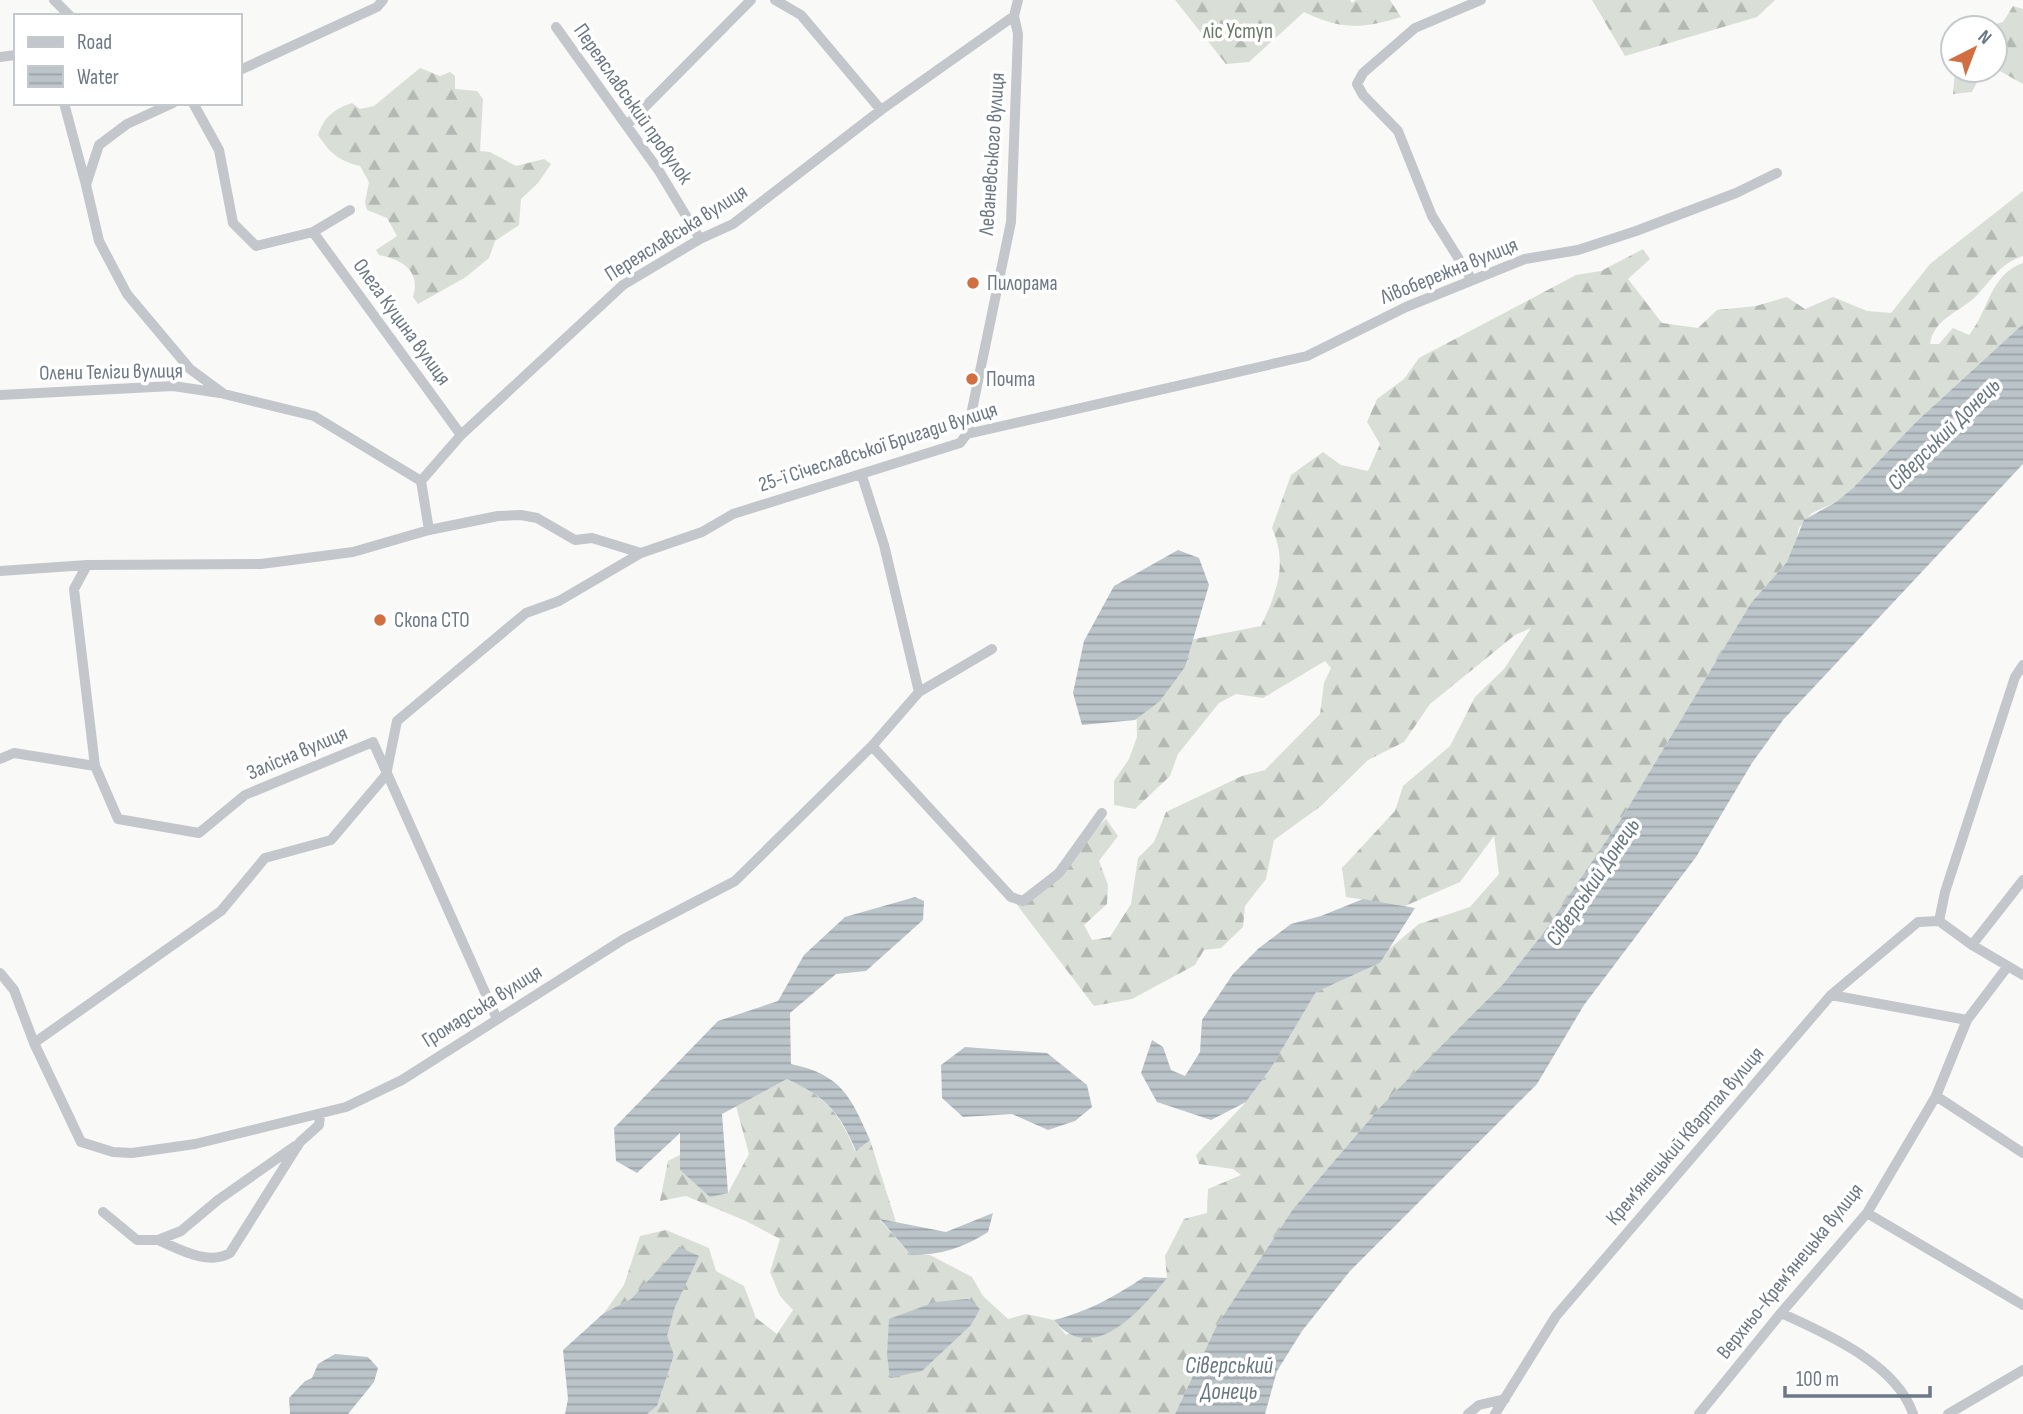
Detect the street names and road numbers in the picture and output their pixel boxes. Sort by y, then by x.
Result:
street label: Переяславський провулок [568,19,698,189]
street label: Леваневського вулиця [974,72,1010,237]
street label: Переяславська вулиця [600,179,752,287]
street label: Лівобережна вулиця [1376,232,1521,310]
street label: Олега Куцина вулиця [348,254,456,390]
street label: Олени Теліги вулиця [39,358,183,386]
street label: 25-ї Січеславської Бригади вулиця [755,397,1001,497]
street label: Залісна вулиця [243,721,351,785]
street label: Громадська вулиця [418,959,546,1053]
street label: Крем’янецький Квартал вулиця [1601,1042,1769,1230]
street label: Верхньо-Крем’янецька вулиця [1711,1178,1869,1364]

